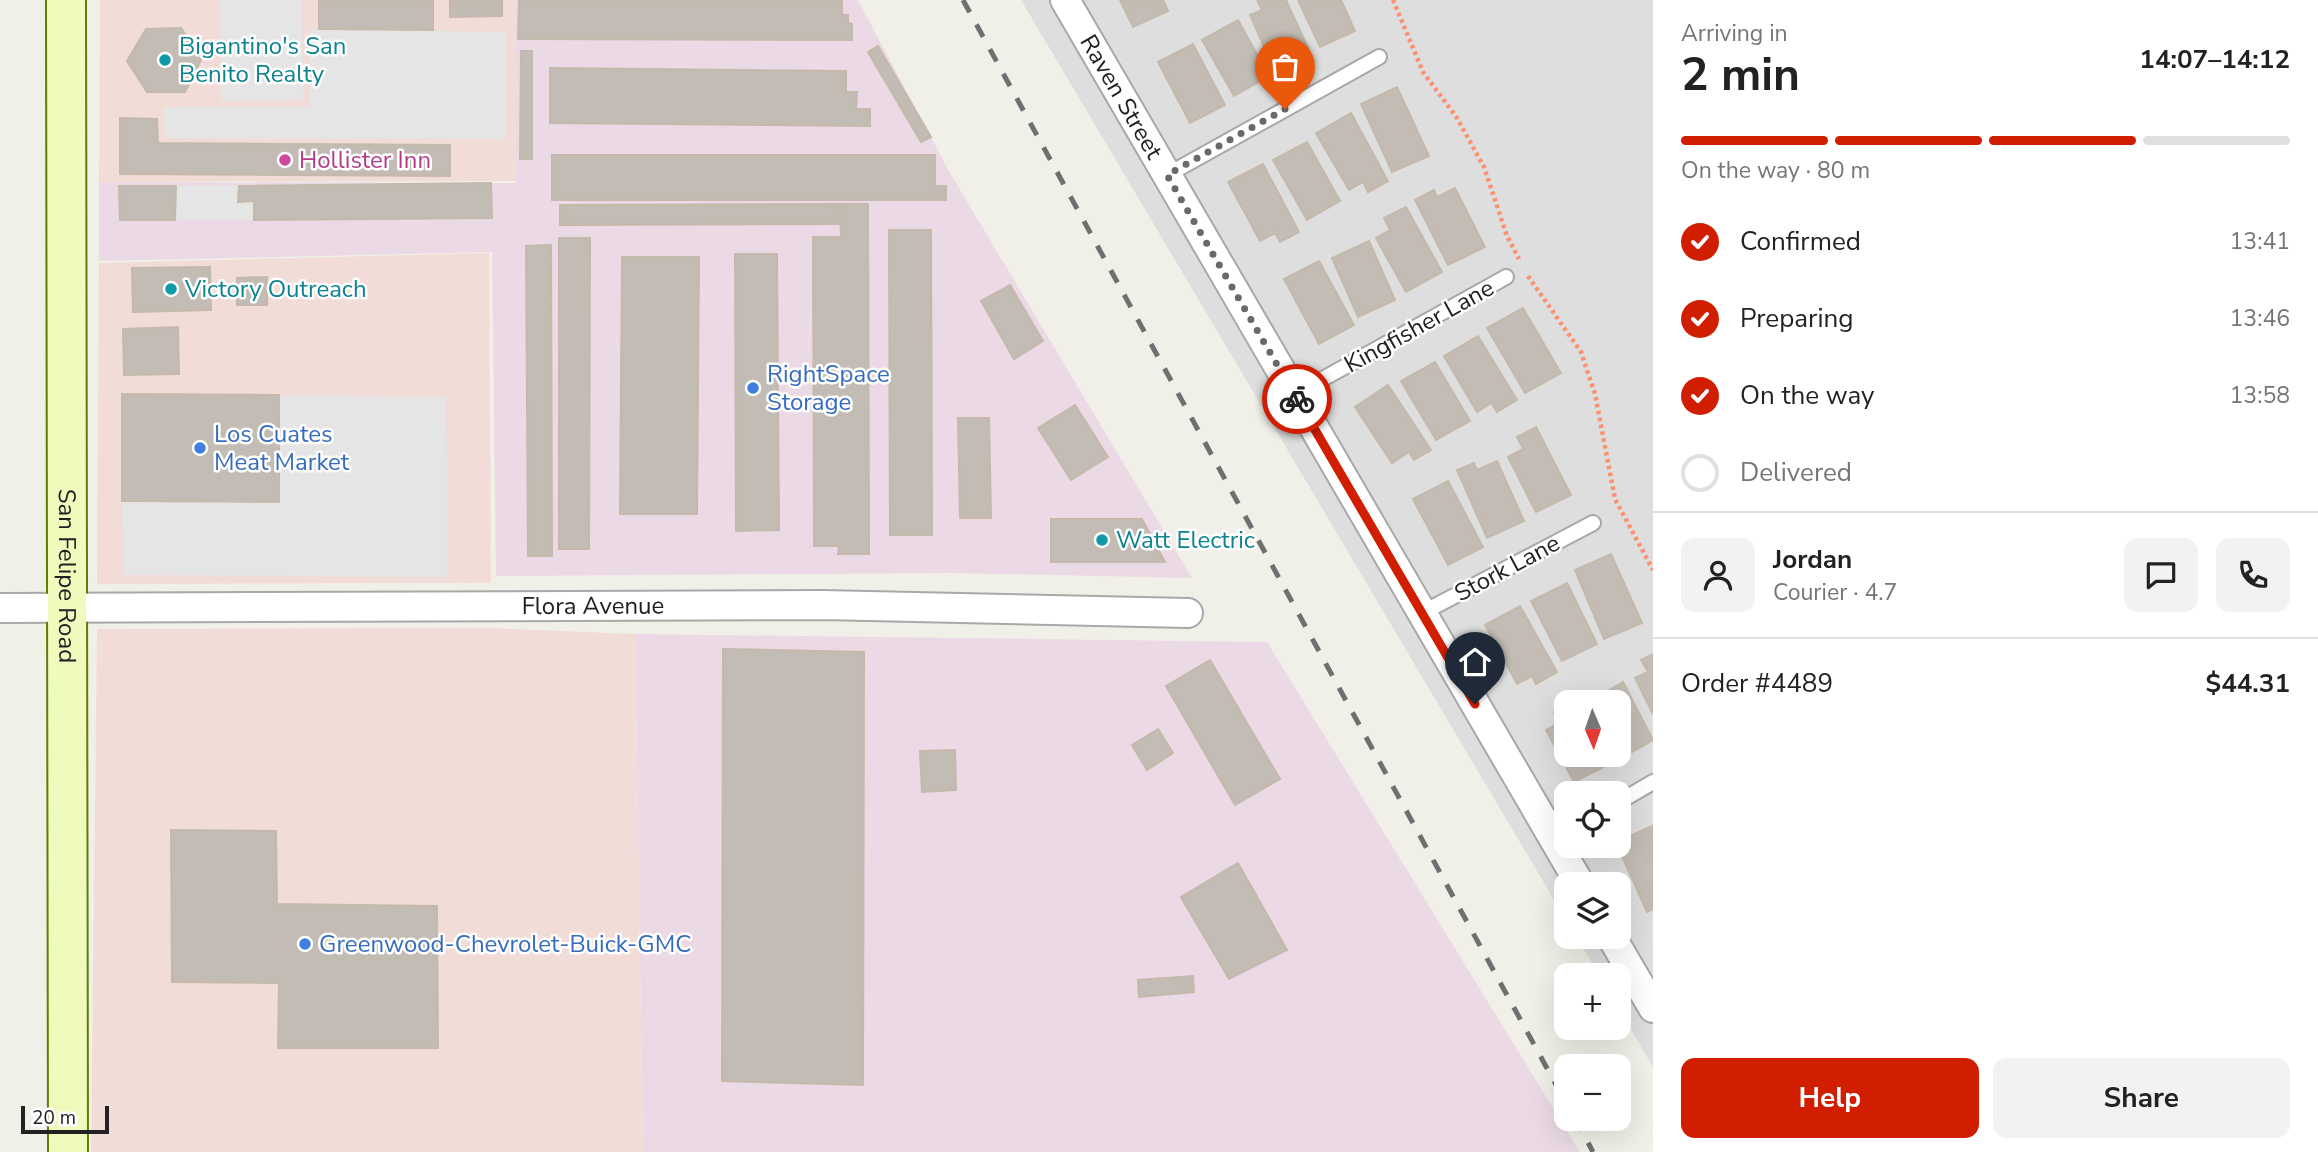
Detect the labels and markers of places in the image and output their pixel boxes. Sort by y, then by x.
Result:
place label: Bigantino's San Benito Realty [179,30,346,90]
pin [1255,37,1315,109]
marker: Bigantino's San Benito Realty [157,52,173,68]
place label: Hollister Inn [299,144,431,176]
marker: Hollister Inn [277,152,293,168]
place label: Victory Outreach [184,273,367,305]
marker: Victory Outreach [163,281,179,297]
place label: RightSpace Storage [767,358,890,418]
marker: RightSpace Storage [745,380,761,396]
place label: Los Cuates Meat Market [214,418,350,478]
marker: Los Cuates Meat Market [192,440,208,456]
place label: Watt Electric [1116,524,1255,556]
marker: Watt Electric [1094,532,1110,548]
pin [1445,632,1505,704]
place label: Greenwood-Chevrolet-Buick-GMC [319,928,691,960]
marker: Greenwood-Chevrolet-Buick-GMC [297,936,313,952]

